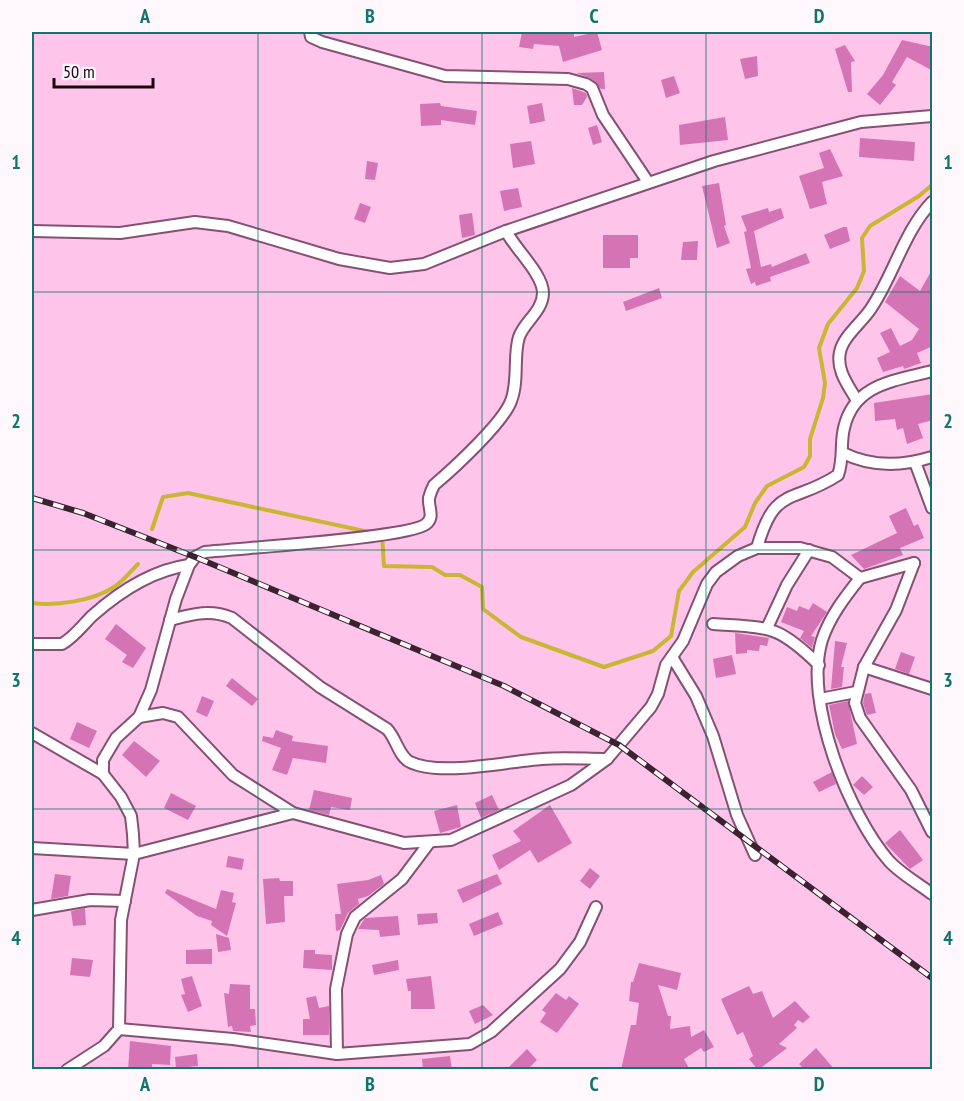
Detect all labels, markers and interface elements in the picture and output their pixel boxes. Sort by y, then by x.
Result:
text: A [139,3,151,29]
text: B [365,3,375,29]
text: C [589,3,599,29]
text: D [814,3,825,29]
scale bar [54,51,153,89]
text: 50 m [63,60,95,83]
text: 1 [11,149,21,175]
text: 1 [943,149,953,175]
text: 2 [11,408,21,434]
text: 2 [943,408,953,434]
text: 3 [11,667,21,693]
text: 3 [943,667,953,693]
text: 4 [11,925,21,951]
text: 4 [943,925,953,951]
text: A [139,1071,151,1097]
text: B [365,1071,375,1097]
text: C [589,1071,599,1097]
text: D [814,1071,825,1097]

